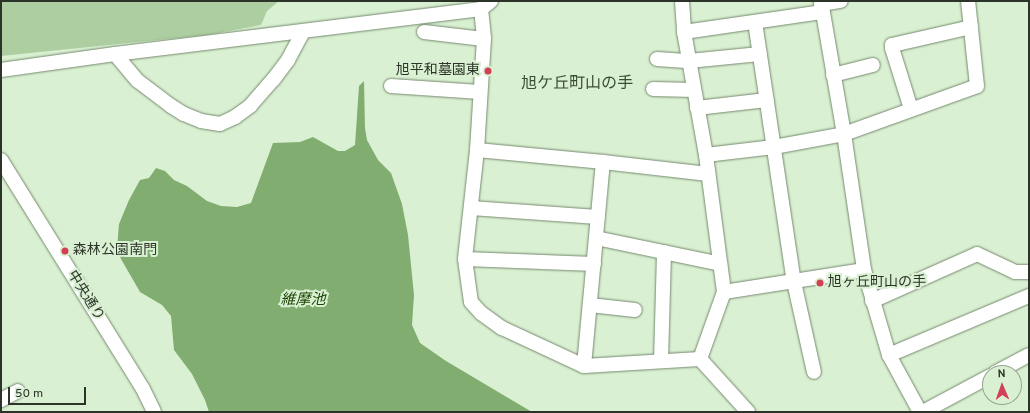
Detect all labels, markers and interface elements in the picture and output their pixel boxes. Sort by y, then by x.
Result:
place label: 旭平和墓園東 [396,63,480,79]
marker: 旭平和墓園東 [483,66,493,76]
district label: 旭ケ丘町山の手 [521,74,633,94]
place label: 森林公園南門 [73,243,157,259]
marker: 森林公園南門 [60,246,70,256]
street label: 中央通り [63,268,107,324]
place label: 旭ヶ丘町山の手 [828,275,926,291]
marker: 旭ヶ丘町山の手 [815,278,825,288]
water label: 維摩池 [281,292,325,310]
north arrow [982,365,1022,405]
text: N [997,367,1006,381]
scale bar [10,379,88,405]
text: 50 m [15,386,43,402]

